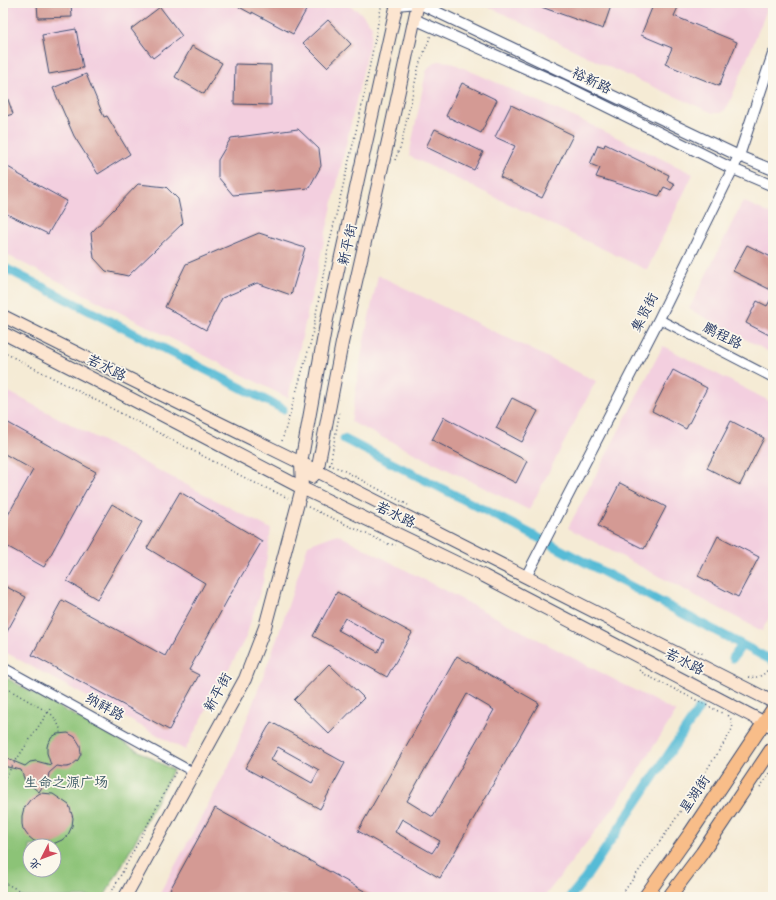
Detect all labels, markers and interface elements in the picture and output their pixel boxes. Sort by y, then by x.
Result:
street label: 裕新路 [568,64,614,100]
street label: 新平街 [335,222,363,268]
street label: 集贤街 [628,290,664,336]
street label: 鹏程路 [699,319,745,355]
street label: 若水路 [83,351,129,387]
street label: 若水路 [372,498,418,534]
street label: 若水路 [661,645,707,681]
street label: 新平街 [200,670,238,716]
street label: 纳祥路 [81,689,127,727]
street label: 星湖街 [676,772,716,818]
park label: 生命之源广场 [24,774,108,794]
north arrow [22,838,62,878]
text: 北 [26,854,46,873]

